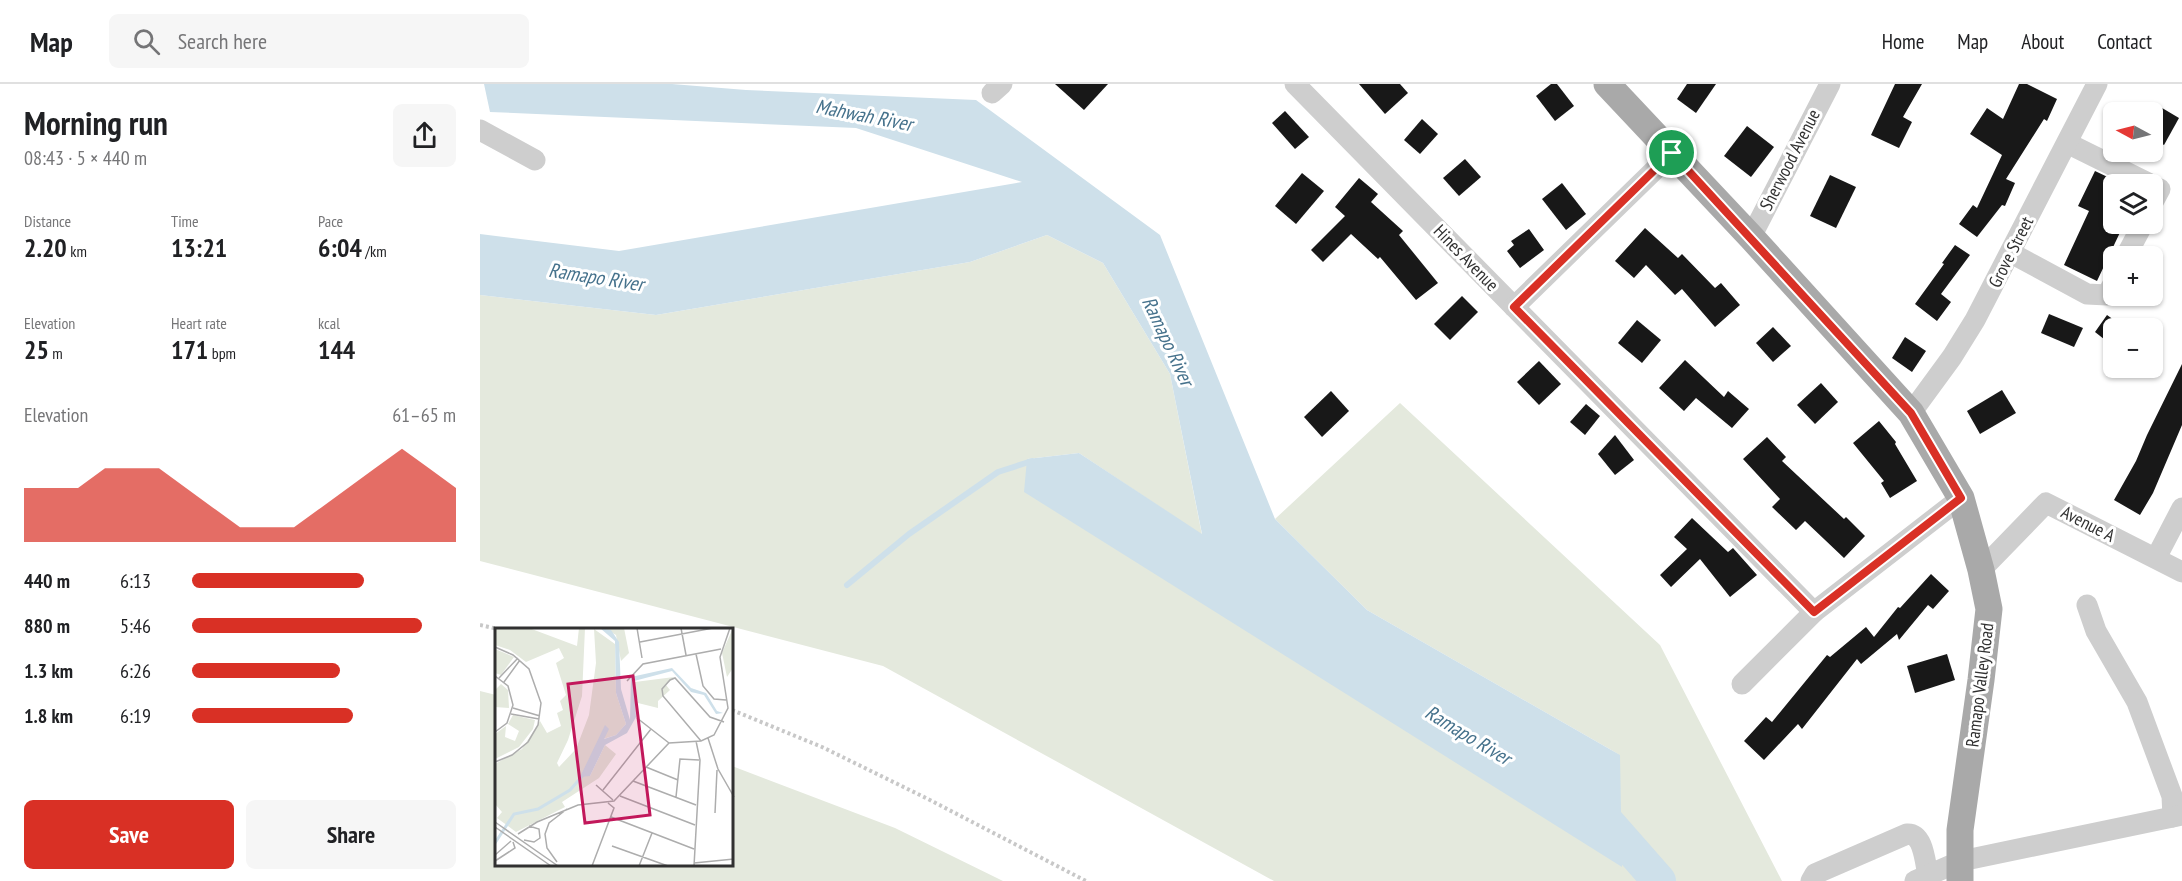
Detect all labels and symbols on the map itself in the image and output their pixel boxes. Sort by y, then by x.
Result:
water label: Mahwah River [814,93,917,138]
north arrow [2103,102,2163,162]
street label: Sherwood Avenue [1754,105,1825,214]
pin [1646,127,1697,178]
street label: Grove Street [1983,212,2038,291]
street label: Hines Avenue [1429,220,1504,296]
water label: Ramapo River [547,257,648,298]
water label: Ramapo River [1136,292,1201,392]
street label: Avenue A [2057,500,2119,547]
street label: Ramapo Valley Road [1960,622,1999,748]
inset map [495,628,734,866]
water label: Ramapo River [1420,699,1518,772]

